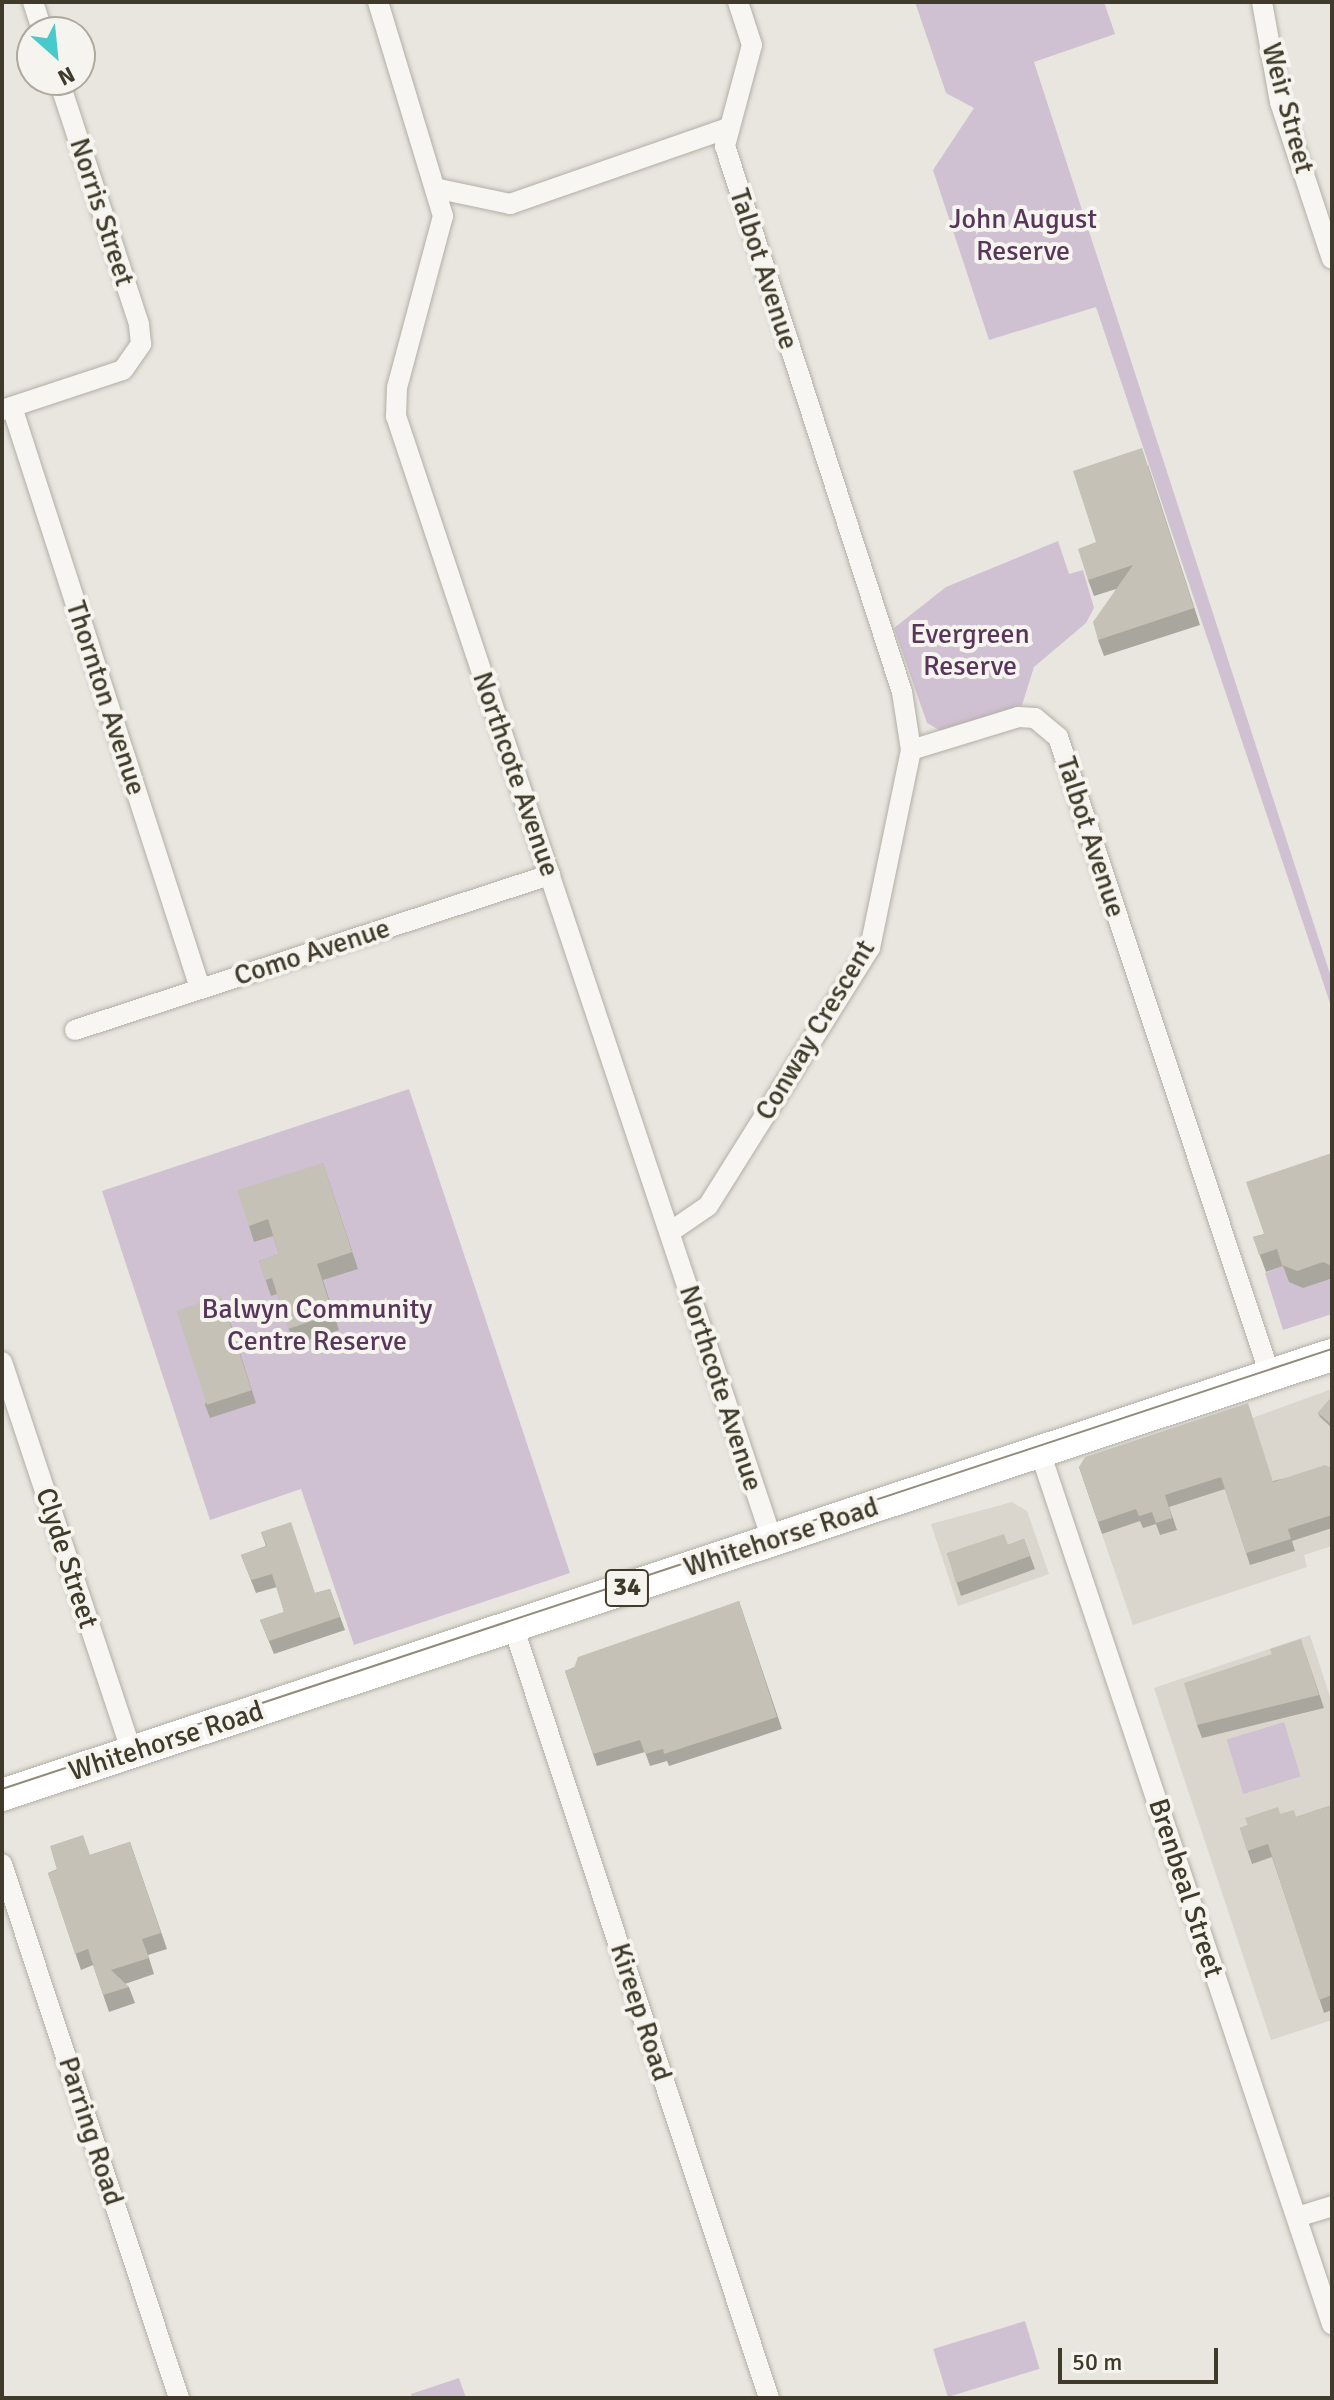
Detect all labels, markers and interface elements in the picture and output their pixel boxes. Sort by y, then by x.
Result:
north arrow [16,16,96,96]
street label: Weir Street [1254,39,1322,177]
text: N [53,61,79,92]
street label: Norris Street [62,134,142,290]
street label: Talbot Avenue [722,185,806,353]
park label: John August Reserve [949,202,1097,268]
street label: Thornton Avenue [59,597,153,799]
park label: Evergreen Reserve [910,617,1030,683]
street label: Northcote Avenue [465,667,567,881]
street label: Talbot Avenue [1049,753,1133,921]
street label: Como Avenue [230,911,394,993]
street label: Conway Crescent [748,934,882,1126]
street label: Northcote Avenue [672,1281,770,1495]
park label: Balwyn Community Centre Reserve [202,1292,432,1358]
street label: Clyde Street [29,1484,105,1632]
street label: Whitehorse Road [680,1490,882,1584]
road number: 34 [603,1566,651,1610]
street label: Whitehorse Road [65,1694,267,1788]
street label: Brenbeal Street [1141,1794,1231,1982]
street label: Kireep Road [603,1939,679,2085]
street label: Parring Road [51,2052,131,2210]
scale bar [1062,2332,1222,2382]
text: 50 m [1072,2347,1122,2377]

